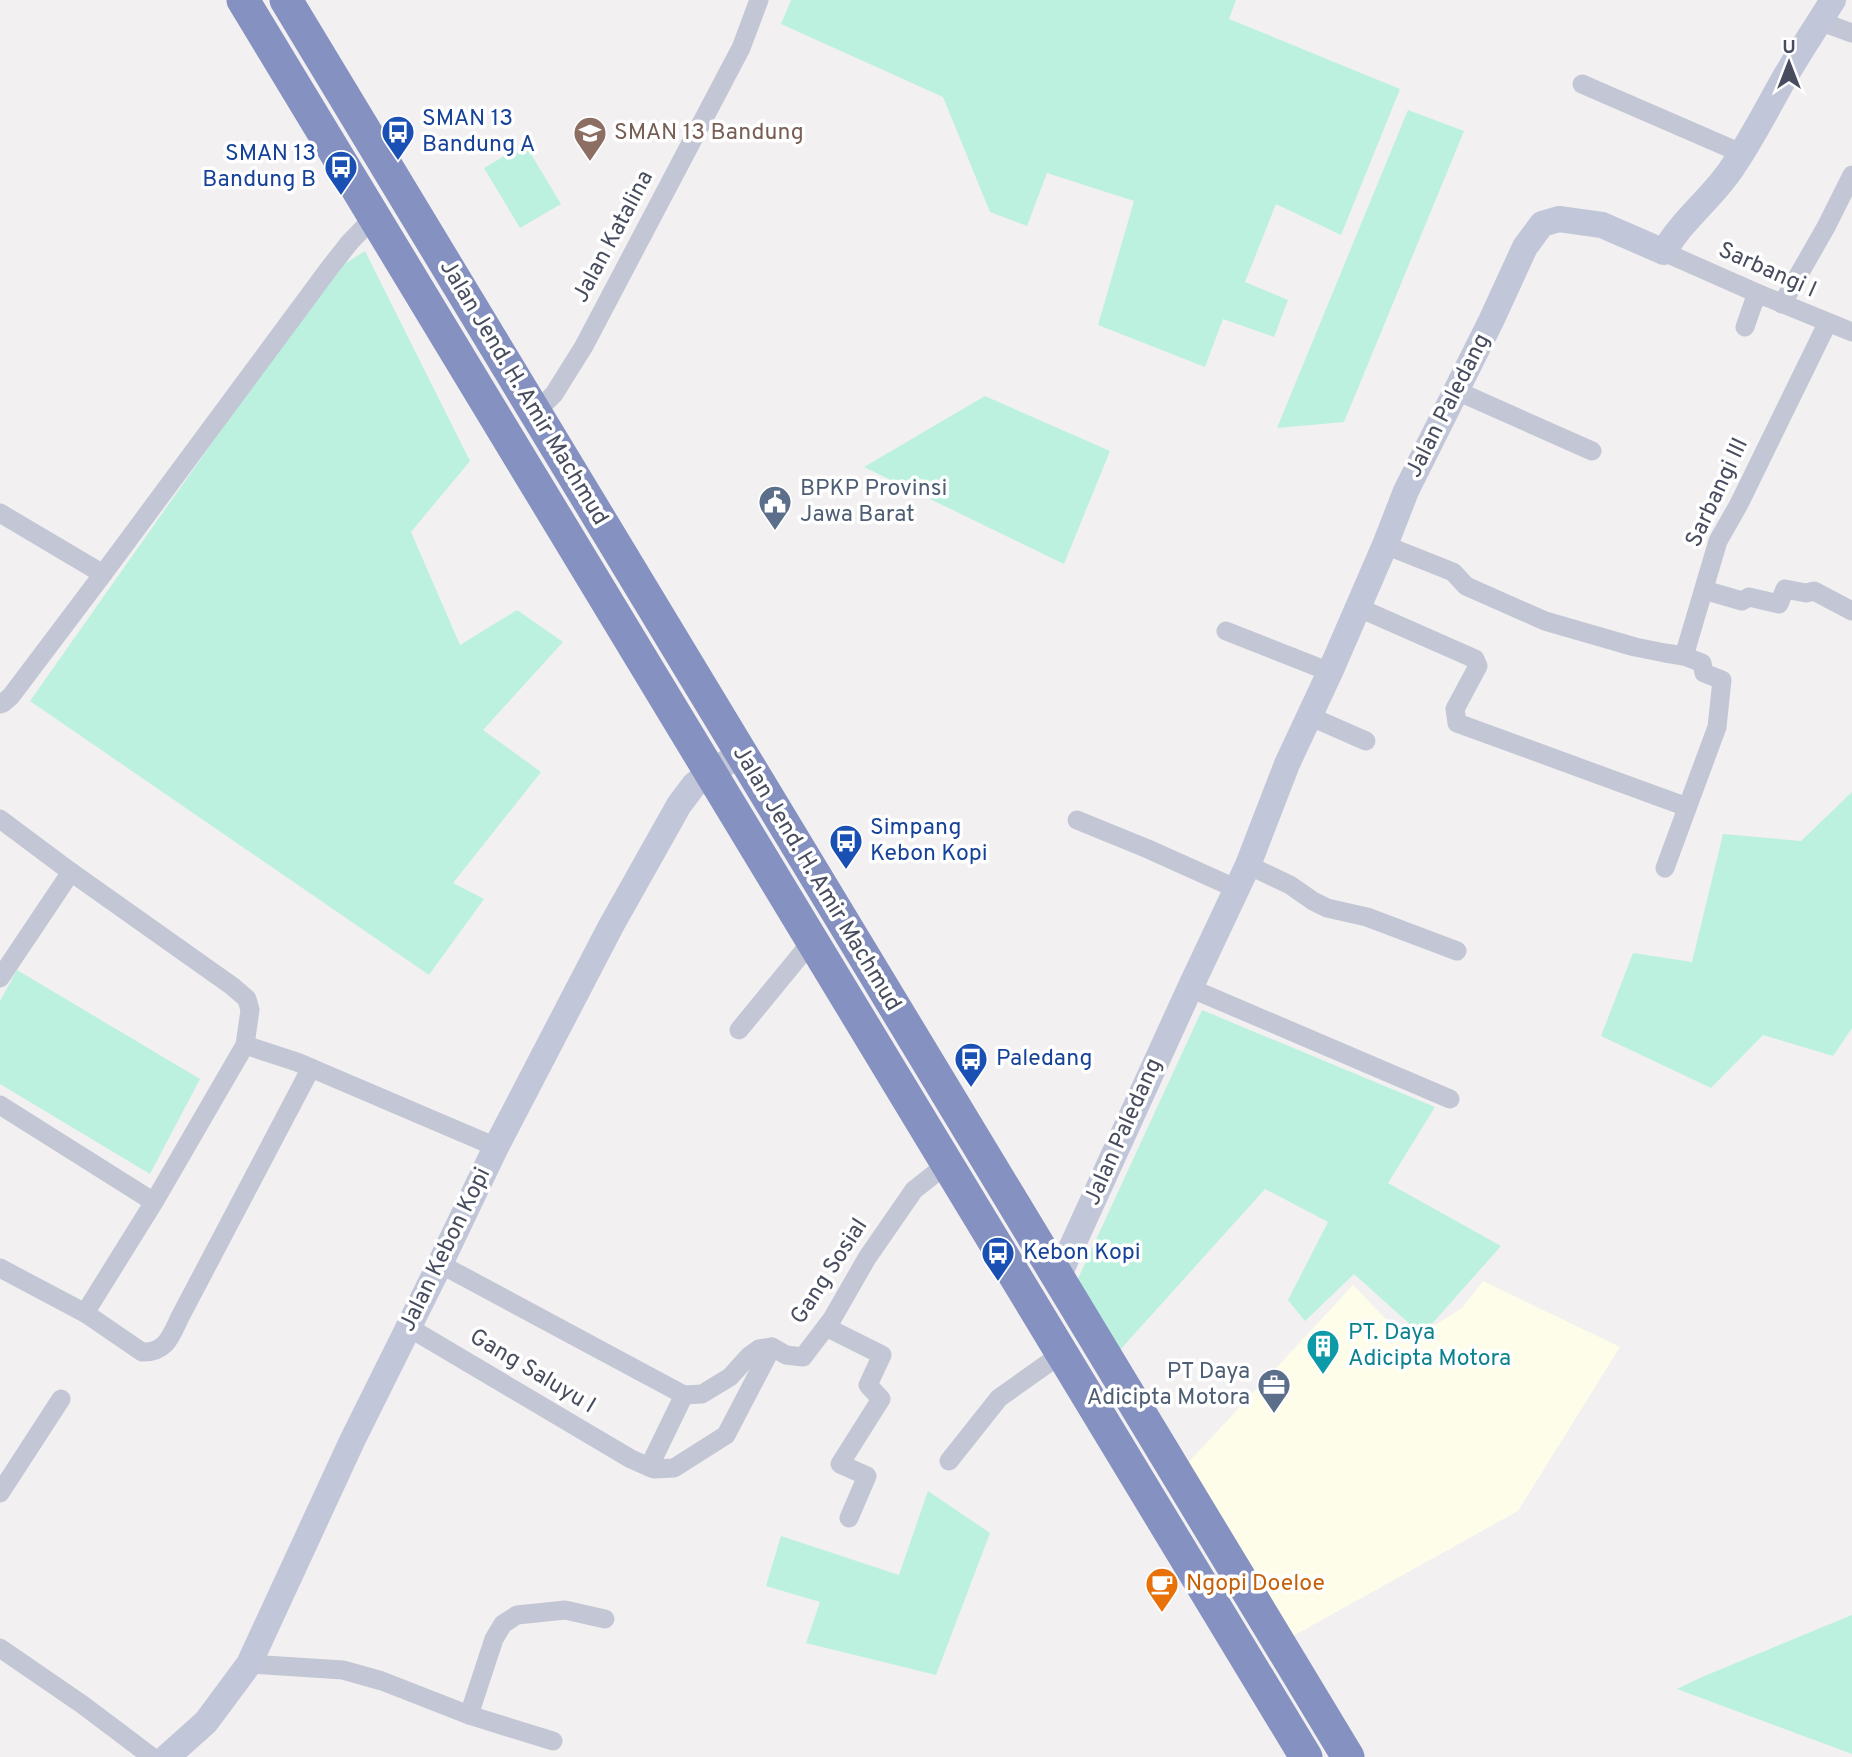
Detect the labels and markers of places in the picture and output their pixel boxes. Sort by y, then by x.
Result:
place label: SMAN 13 Bandung A [422,105,535,160]
bus stop icon: SMAN 13 Bandung A [379,113,417,162]
school or university icon: SMAN 13 Bandung [571,114,609,163]
place label: SMAN 13 Bandung [614,119,804,148]
place label: SMAN 13 Bandung B [202,140,316,195]
bus stop icon: SMAN 13 Bandung B [322,148,360,197]
place label: BPKP Provinsi Jawa Barat [800,475,947,530]
public building icon: BPKP Provinsi Jawa Barat [756,483,794,532]
place label: Simpang Kebon Kopi [870,814,988,869]
bus stop icon: Simpang Kebon Kopi [827,822,865,871]
bus stop icon: Paledang [952,1040,990,1089]
place label: Paledang [996,1045,1093,1074]
bus stop icon: Kebon Kopi [979,1234,1017,1283]
place label: Kebon Kopi [1023,1239,1141,1268]
place label: PT. Daya Adicipta Motora [1348,1319,1511,1374]
building icon: PT. Daya Adicipta Motora [1304,1327,1342,1376]
place label: PT Daya Adicipta Motora [1087,1358,1250,1413]
office icon: PT Daya Adicipta Motora [1255,1366,1293,1415]
cafe icon: Ngopi Doeloe [1143,1565,1181,1614]
place label: Ngopi Doeloe [1186,1570,1325,1599]

